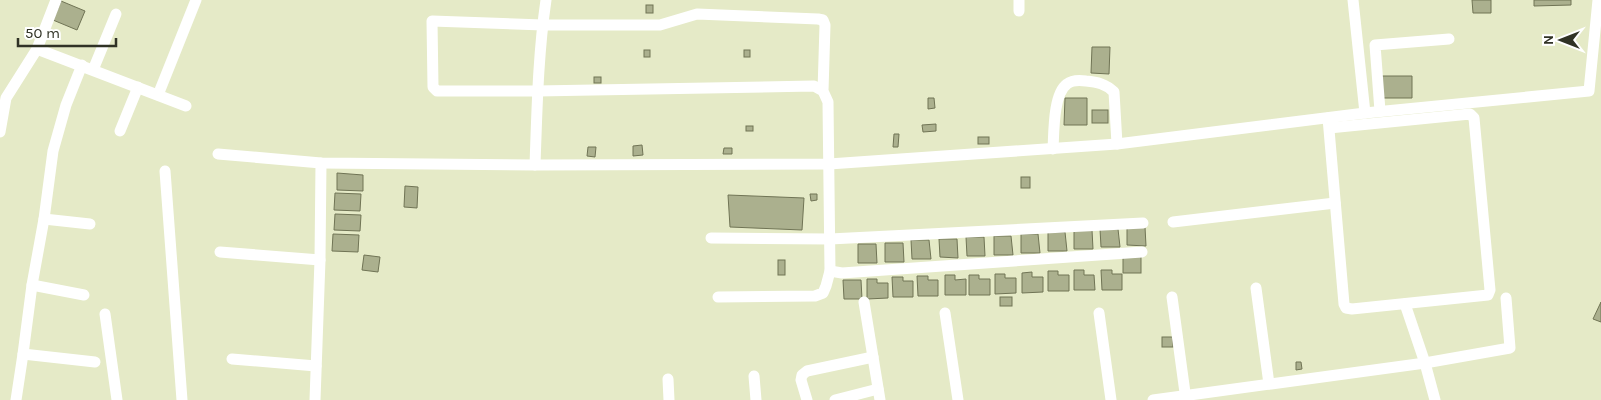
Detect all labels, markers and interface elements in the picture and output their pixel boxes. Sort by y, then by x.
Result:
scale bar [18,15,115,47]
north arrow [1536,15,1586,65]
text: 50 m [25,24,60,42]
text: N [1540,35,1557,45]

